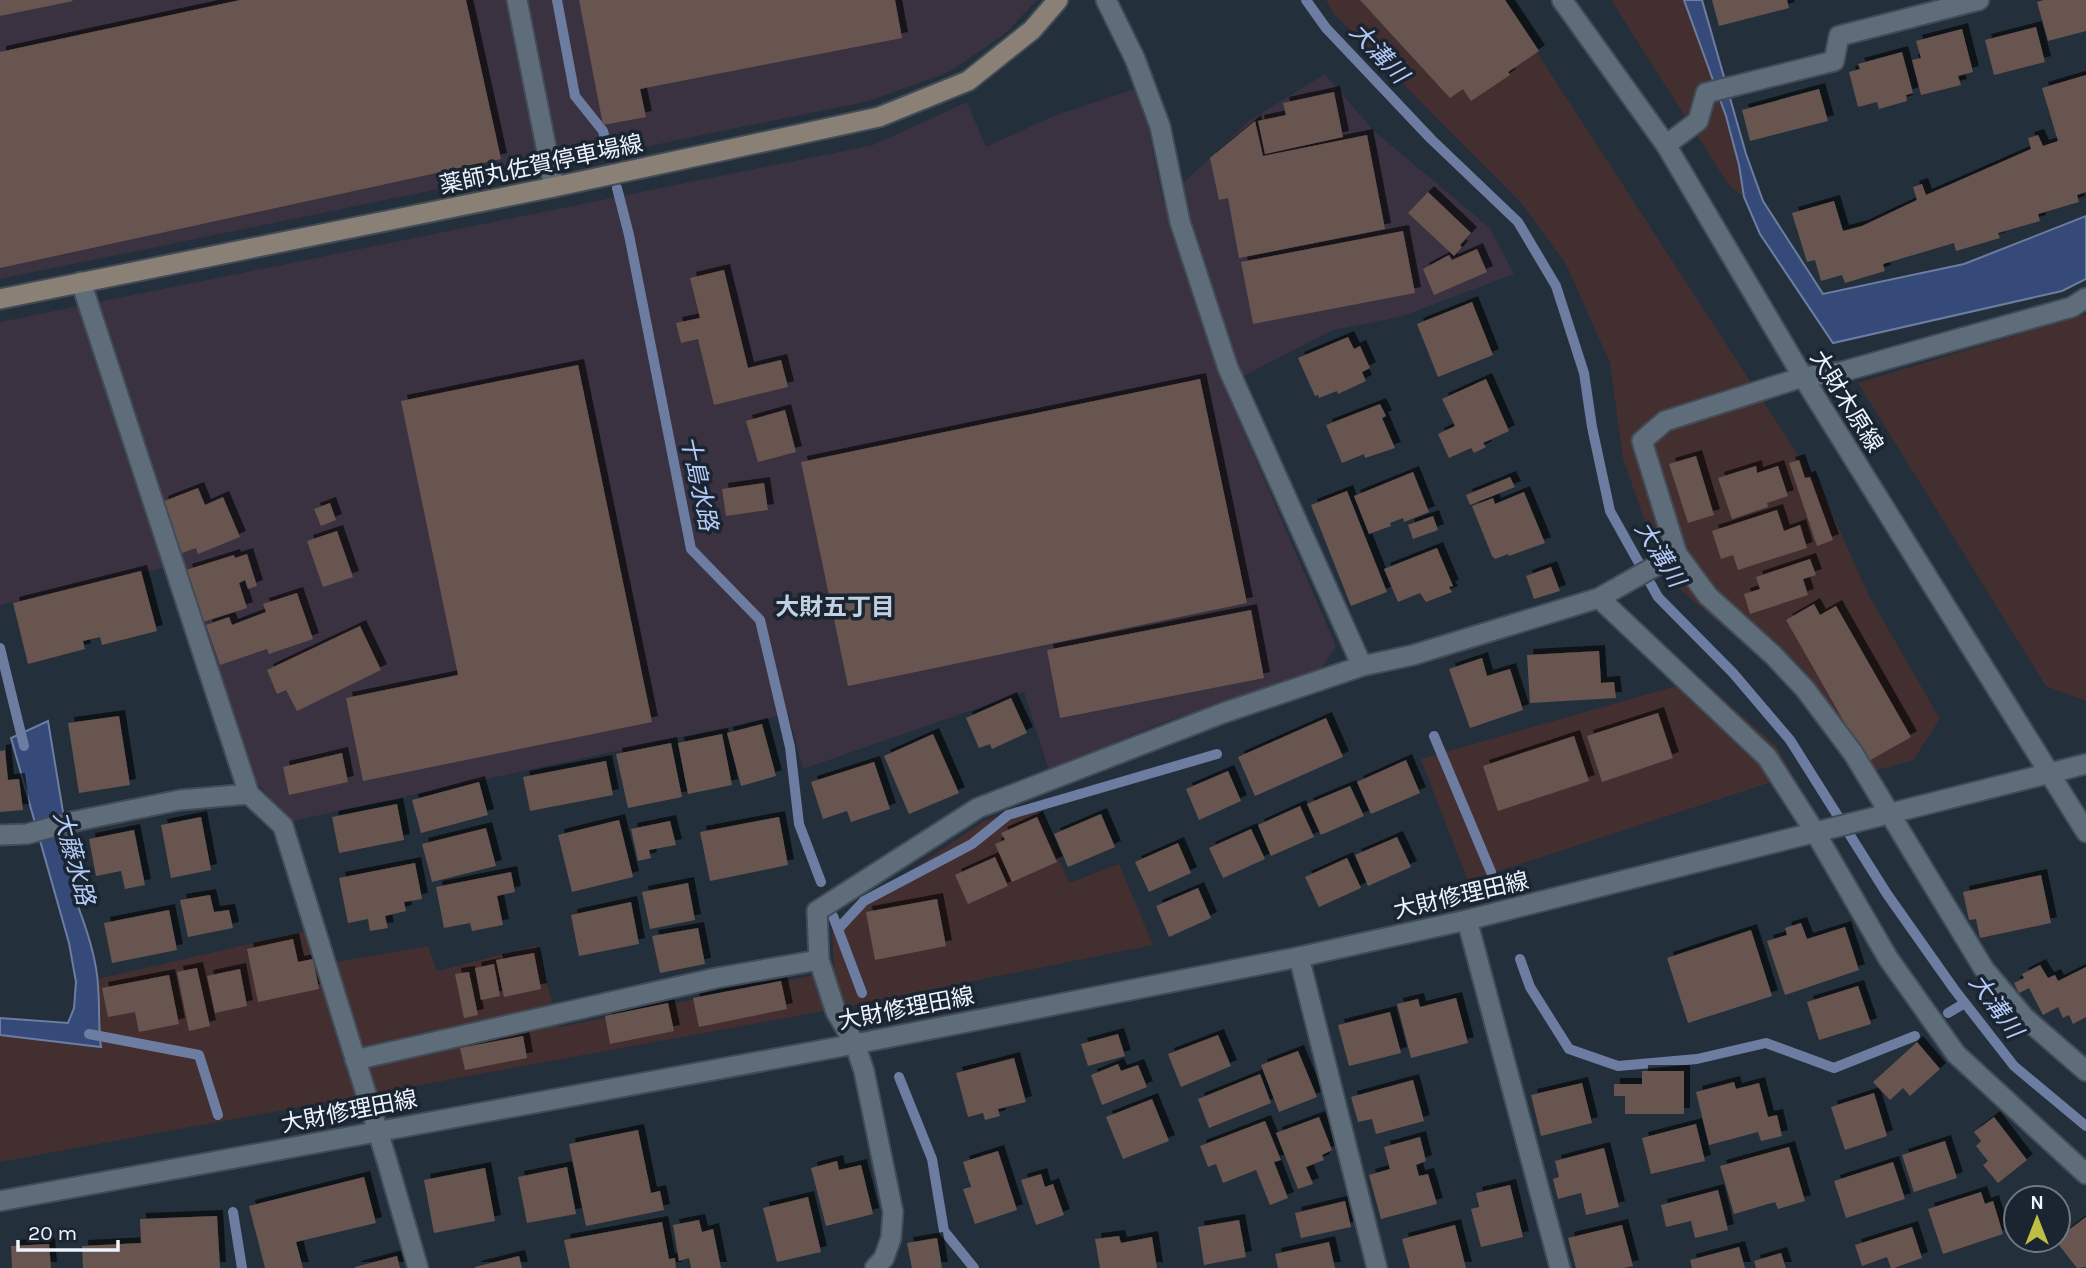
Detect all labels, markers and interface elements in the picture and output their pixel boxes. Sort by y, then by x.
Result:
water label: 大溝川 [1344,17,1416,91]
street label: 薬師丸佐賀停車場線 [437,130,645,199]
street label: 大財木原線 [1805,345,1888,457]
water label: 十島水路 [675,433,723,535]
water label: 大溝川 [1629,516,1693,594]
district label: 大財五丁目 [775,593,895,621]
water label: 大藤水路 [48,808,100,910]
street label: 大財修理田線 [1391,867,1531,924]
water label: 大溝川 [1964,969,2030,1046]
street label: 大財修理田線 [836,982,976,1035]
street label: 大財修理田線 [279,1085,419,1138]
north arrow [2002,1184,2072,1254]
text: N [2030,1192,2044,1214]
scale bar [18,1208,117,1252]
text: 20 m [28,1221,77,1245]

